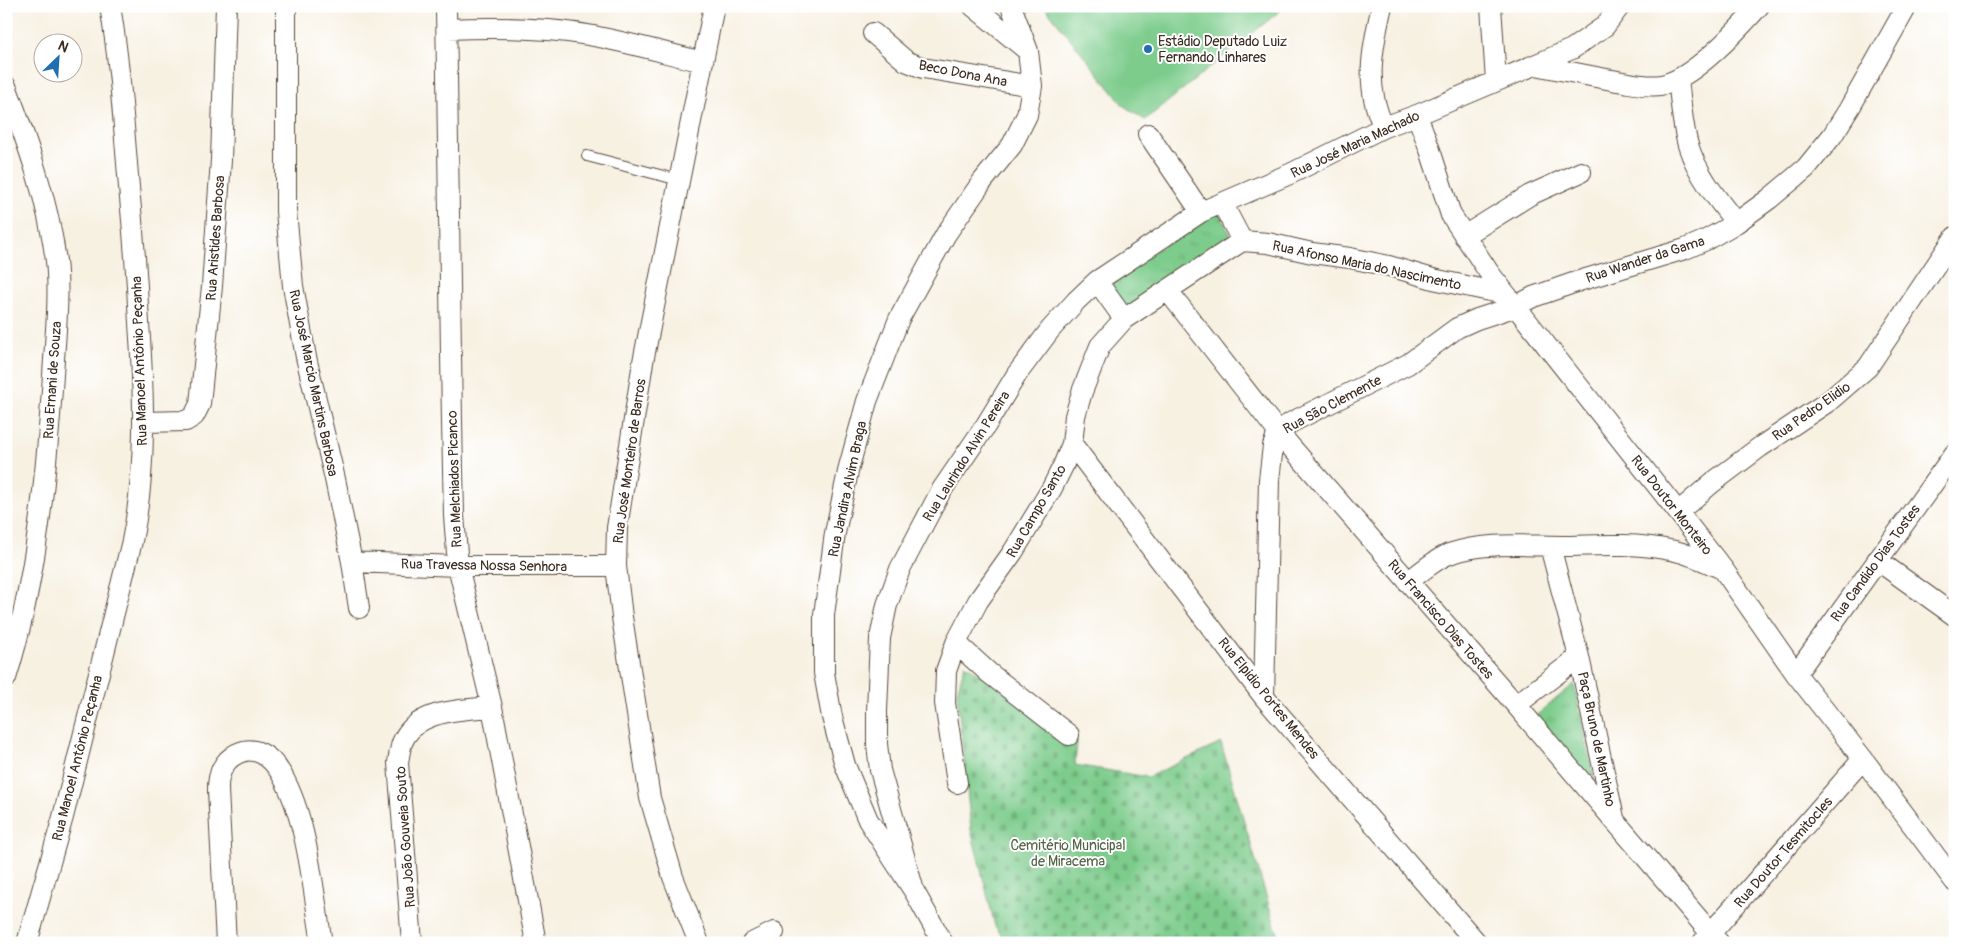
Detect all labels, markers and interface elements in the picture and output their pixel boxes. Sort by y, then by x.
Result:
north arrow [32,32,82,82]
place label: Estádio Deputado Luiz Fernando Linhares [1158,33,1287,66]
text: N [55,37,71,56]
marker: Estádio Deputado Luiz Fernando Linhares [1142,43,1154,55]
street label: Beco Dona Ana [917,57,1009,90]
street label: Rua José Maria Machado [1288,107,1423,182]
street label: Rua Aristides Barbosa [203,175,228,301]
street label: Rua Wander da Gama [1584,232,1707,287]
street label: Rua Afonso Maria do Nascimento [1271,237,1463,294]
street label: Rua Manoel Antônio Peçanha [128,276,151,446]
street label: Rua José Marcio Martins Barbosa [285,288,342,478]
street label: Rua Ernani de Souza [40,321,65,439]
street label: Rua São Clemente [1280,371,1384,437]
street label: Rua José Monteiro de Barros [610,377,650,544]
street label: Rua Pedro Elidio [1769,378,1854,445]
street label: Rua Laurindo Alvin Pereira [919,388,1014,525]
street label: Rua Melchiados Picanco [444,410,465,548]
street label: Rua Jandira Alvim Braga [825,420,870,559]
street label: Rua Doutor Monteiro [1627,452,1716,559]
street label: Rua Campo Santo [1003,461,1070,561]
street label: Rua Candido Dias Tostes [1827,501,1924,625]
street label: Rua Travessa Nossa Senhora [401,556,567,575]
street label: Rua Francisco Dias Tostes [1384,556,1498,683]
street label: Rua Elpidio Portes Mendes [1214,634,1323,763]
street label: Paça Bruno de Martinho [1574,670,1619,809]
street label: Rua Manoel Antônio Peçanha [49,674,106,843]
street label: Rua João Gouveia Souto [392,765,419,908]
street label: Rua Doutor Tesmitocles [1731,793,1837,911]
park label: Cemitério Municipal de Miracema [1010,837,1126,870]

